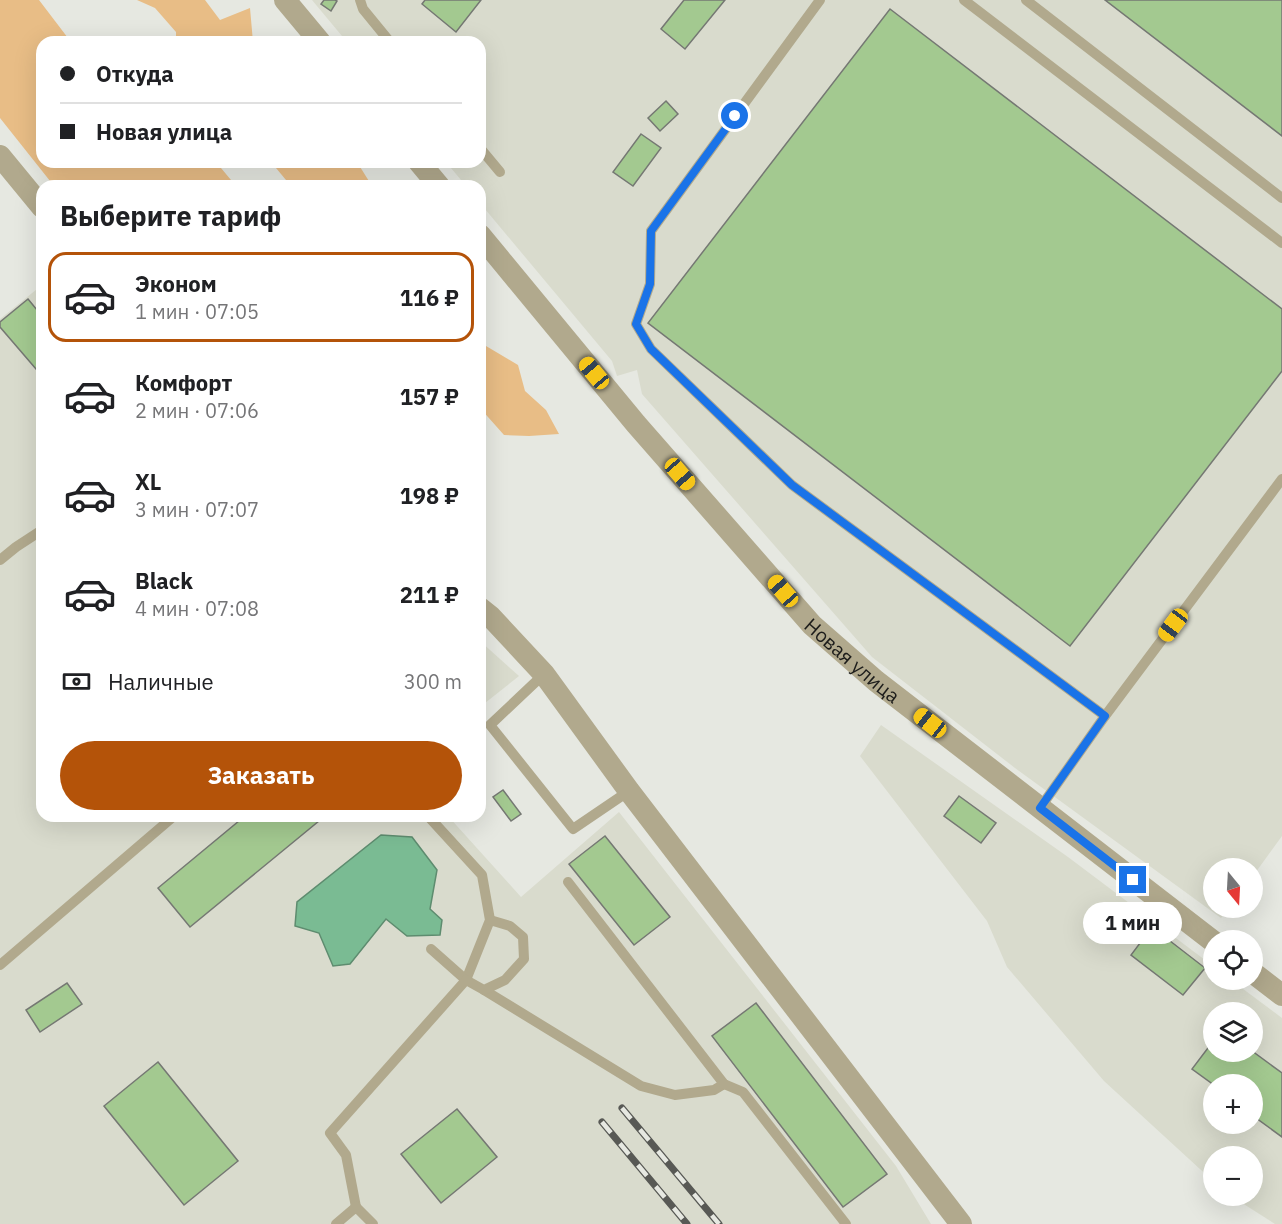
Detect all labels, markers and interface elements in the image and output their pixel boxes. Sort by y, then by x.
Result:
text: Откуда [96,59,174,88]
route start [721,102,748,129]
text: Новая улица [96,117,232,146]
text: Выберите тариф [60,198,281,233]
text: Эконом [135,269,217,298]
icon: car [63,270,117,324]
text: 116 ₽ [400,283,459,312]
text: 1 мин · 07:05 [135,298,259,325]
car [576,353,612,393]
text: Комфорт [135,368,232,397]
icon: car [63,369,117,423]
text: 157 ₽ [400,382,459,411]
text: 2 мин · 07:06 [135,397,259,424]
car [661,455,699,493]
text: XL [135,467,161,496]
icon: car [63,468,117,522]
text: 198 ₽ [400,481,459,510]
text: 3 мин · 07:07 [135,496,259,523]
text: Black [135,566,193,595]
icon: car [63,567,117,621]
car [764,572,802,610]
text: 211 ₽ [400,580,459,609]
text: 4 мин · 07:08 [135,595,259,622]
car [1155,605,1191,645]
street label: Новая улица [799,611,906,709]
icon: cash [60,665,93,698]
text: Наличные [108,667,214,696]
text: 300 m [404,668,462,695]
car [910,705,950,741]
button: Заказать [60,741,462,810]
north arrow [1203,858,1263,918]
map controls [1203,858,1263,1206]
route end [1119,866,1146,893]
callout: 1 мин [1084,901,1182,943]
text: 1 мин [1105,909,1160,936]
button: locate [1203,930,1263,990]
button: layers [1203,1002,1263,1062]
button: + [1203,1074,1263,1134]
button: − [1203,1146,1263,1206]

